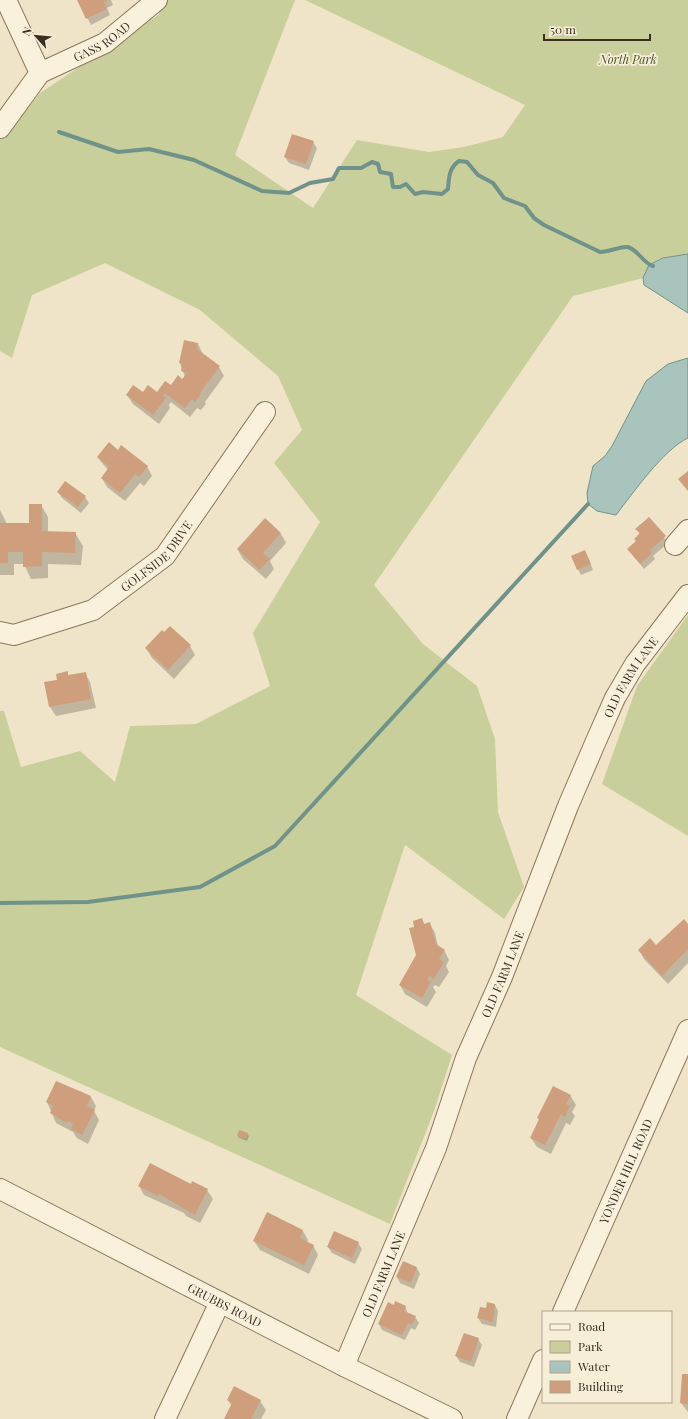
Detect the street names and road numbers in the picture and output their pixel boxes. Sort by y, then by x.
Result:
street label: GASS ROAD [70,17,134,65]
street label: GOLFSIDE DRIVE [117,517,195,595]
street label: OLD FARM LANE [599,633,661,720]
street label: OLD FARM LANE [477,928,527,1020]
street label: YONDER HILL ROAD [595,1116,656,1227]
street label: OLD FARM LANE [358,1228,408,1320]
street label: GRUBBS ROAD [185,1279,265,1331]

